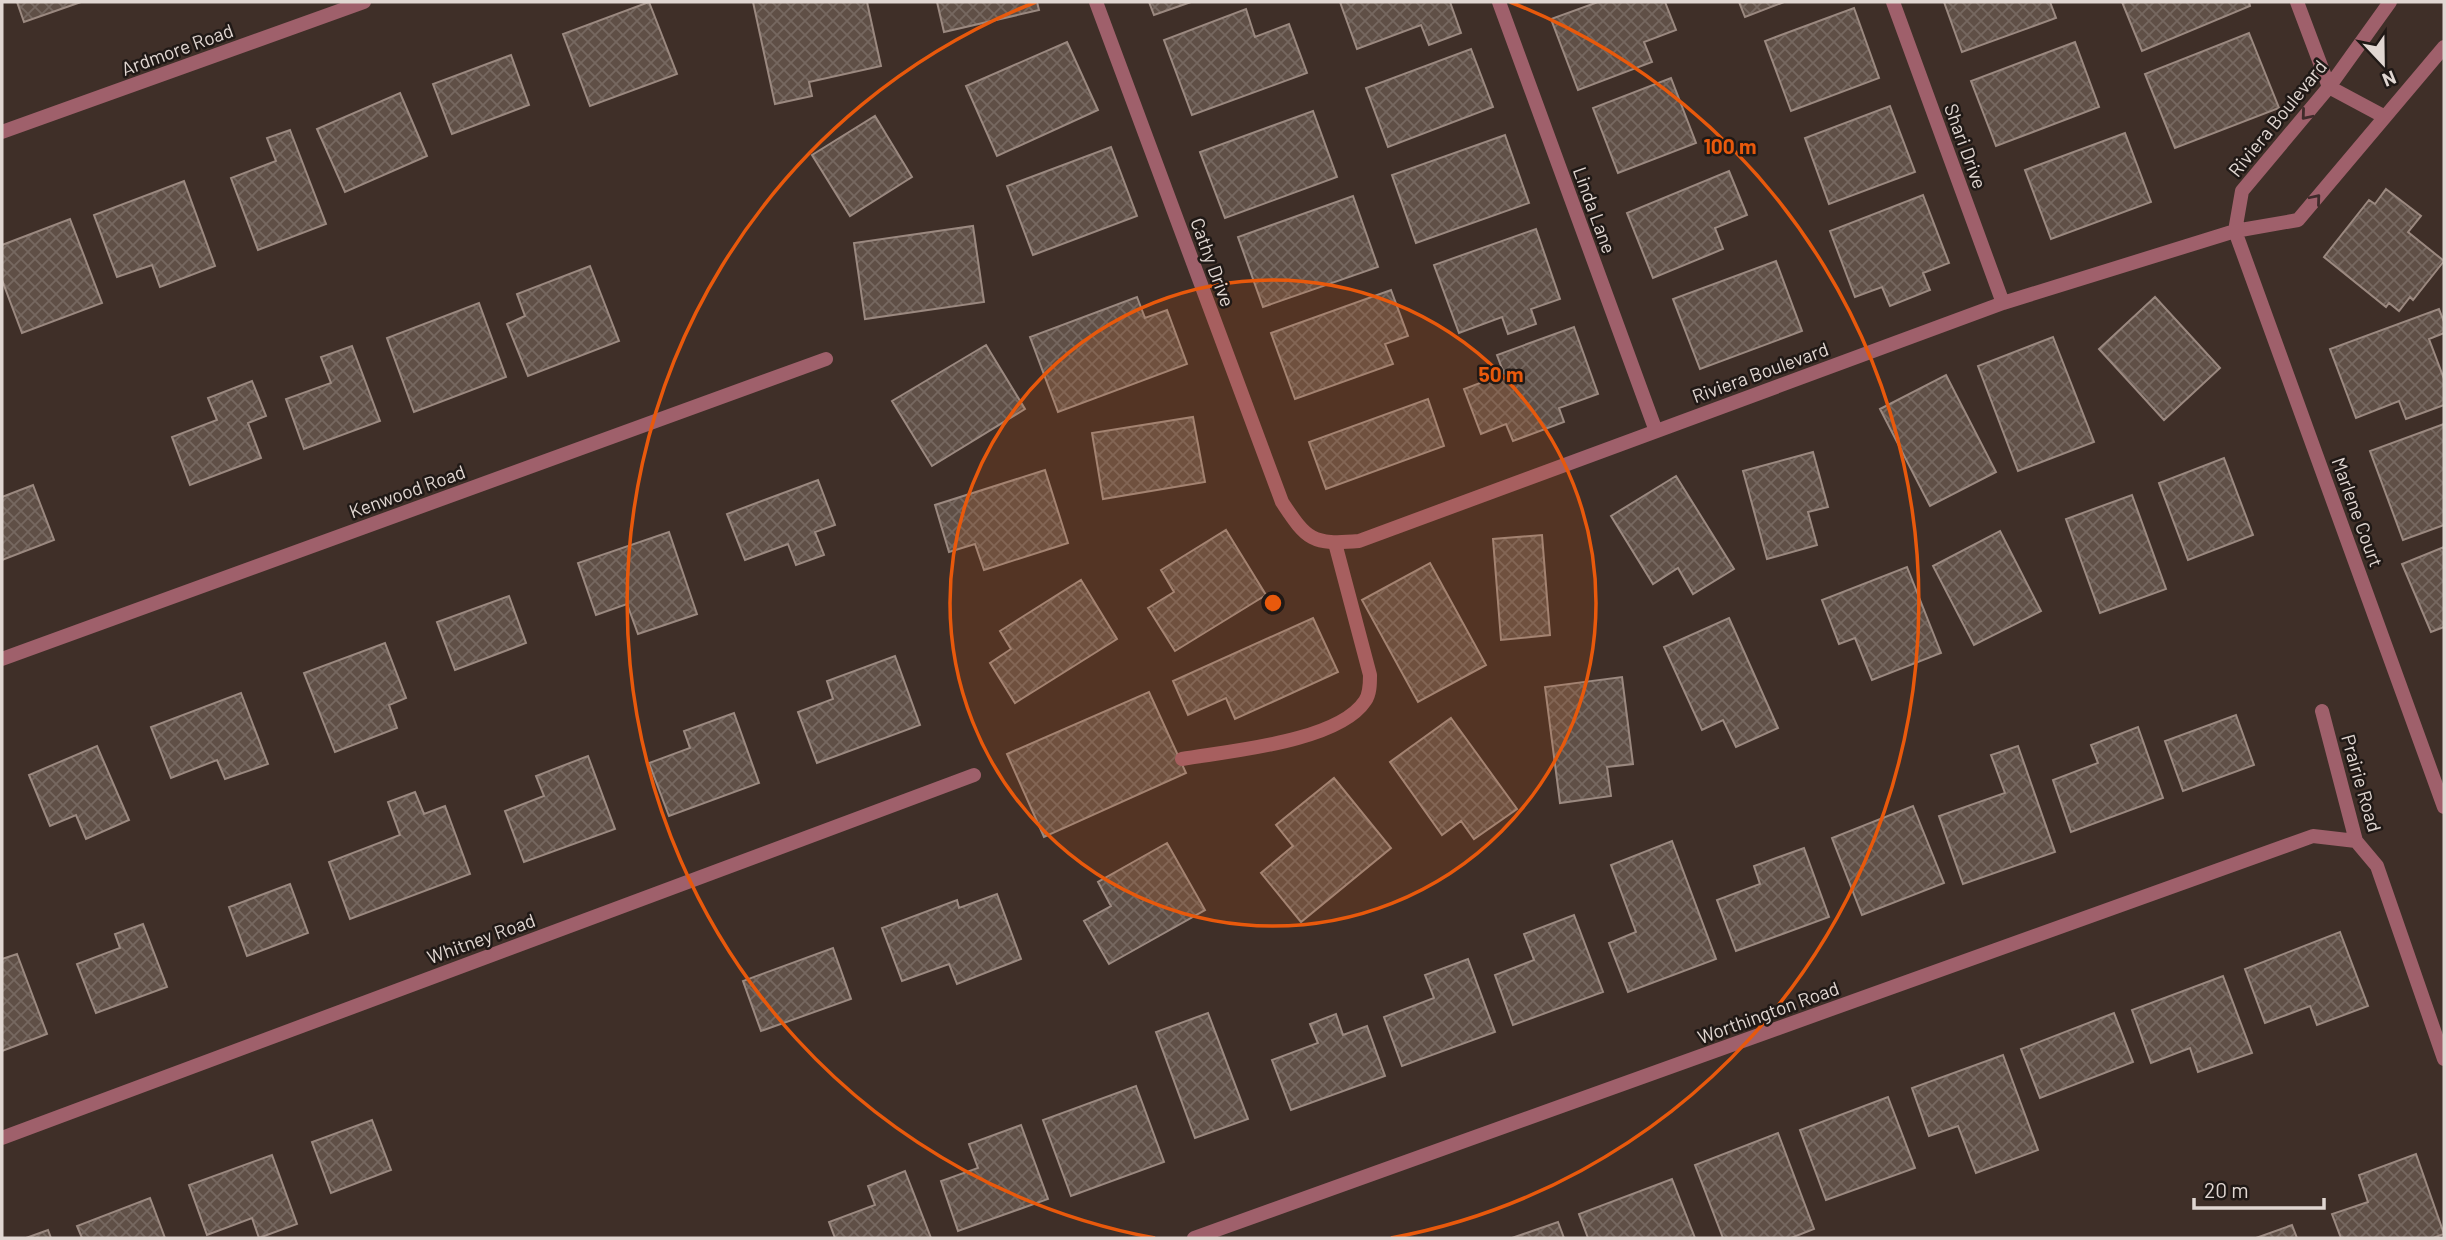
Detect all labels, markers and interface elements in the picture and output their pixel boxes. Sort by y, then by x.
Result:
street label: Ardmore Road [118,18,236,80]
north arrow [2348,28,2418,98]
street label: Riviera Boulevard [2223,55,2331,181]
text: N [2379,66,2400,92]
street label: Shari Drive [1940,100,1992,192]
one-way arrow [2301,108,2314,120]
text: 100 m [1703,133,1757,158]
street label: Linda Lane [1569,164,1621,256]
one-way arrow [2308,194,2321,206]
street label: Cathy Drive [1186,214,1240,310]
street label: Riviera Boulevard [1689,337,1831,407]
text: 50 m [1478,361,1524,386]
street label: Marlene Court [2328,454,2388,570]
street label: Kenwood Road [346,459,468,523]
centre of rings [1261,591,1285,615]
street label: Prairie Road [2337,732,2387,834]
street label: Whitney Road [424,908,538,968]
street label: Worthington Road [1694,976,1842,1048]
scale bar [2194,1166,2324,1210]
text: 20 m [2204,1177,2249,1202]

